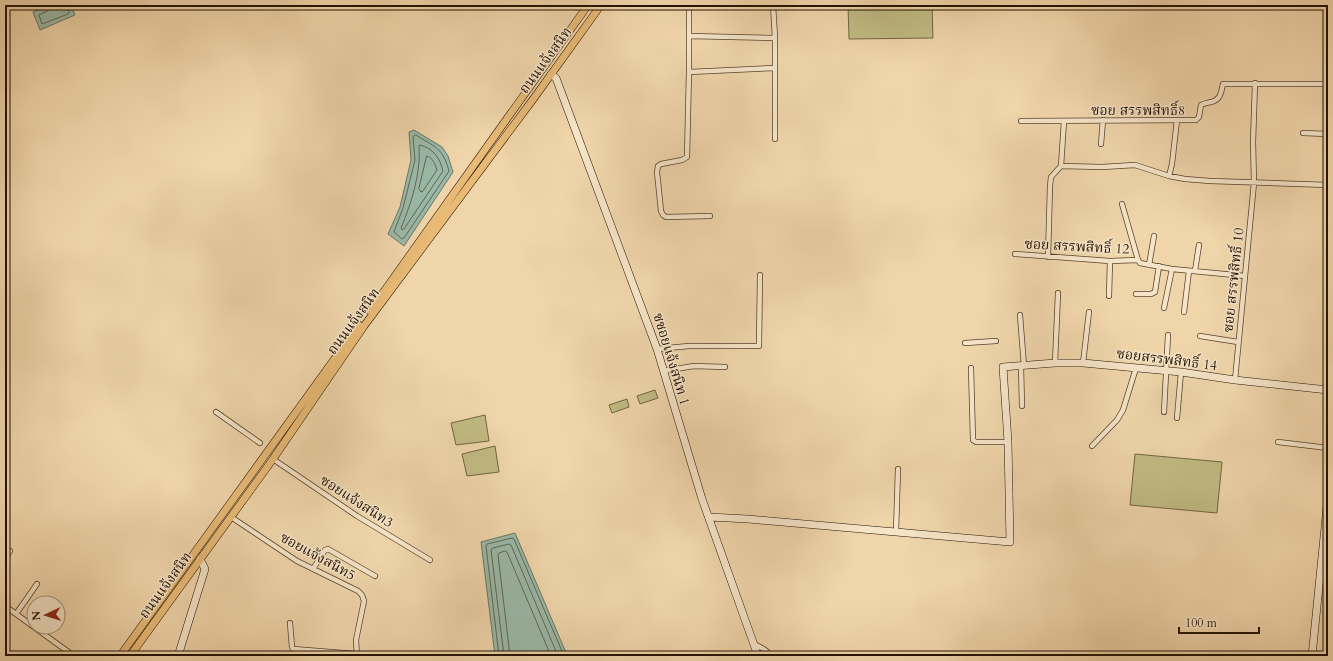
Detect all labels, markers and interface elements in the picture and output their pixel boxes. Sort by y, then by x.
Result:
street label: ถนนแจ้งสนิท [515,23,576,97]
street label: ซอย สรรพสิทธิ์8 [1091,100,1185,120]
street label: ซอย สรรพสิทธิ์ 10 [1218,227,1248,333]
street label: ซอย สรรพสิทธิ์ 12 [1024,234,1130,259]
street label: ถนนแจ้งสนิท [323,284,384,358]
street label: ซซอยแจ้งสนิท 1 [648,311,695,408]
street label: ซอยสรรพสิทธิ์ 14 [1115,343,1219,375]
street label: ซอยแจ้งสนิท3 [317,471,397,532]
street label: ซอยแจ้งสนิท5 [277,528,359,585]
street label: ถนนแจ้งสนิท [135,548,196,622]
north arrow [26,595,66,635]
scale bar [1179,609,1259,635]
text: N [29,610,44,621]
text: 100 m [1185,615,1218,631]

